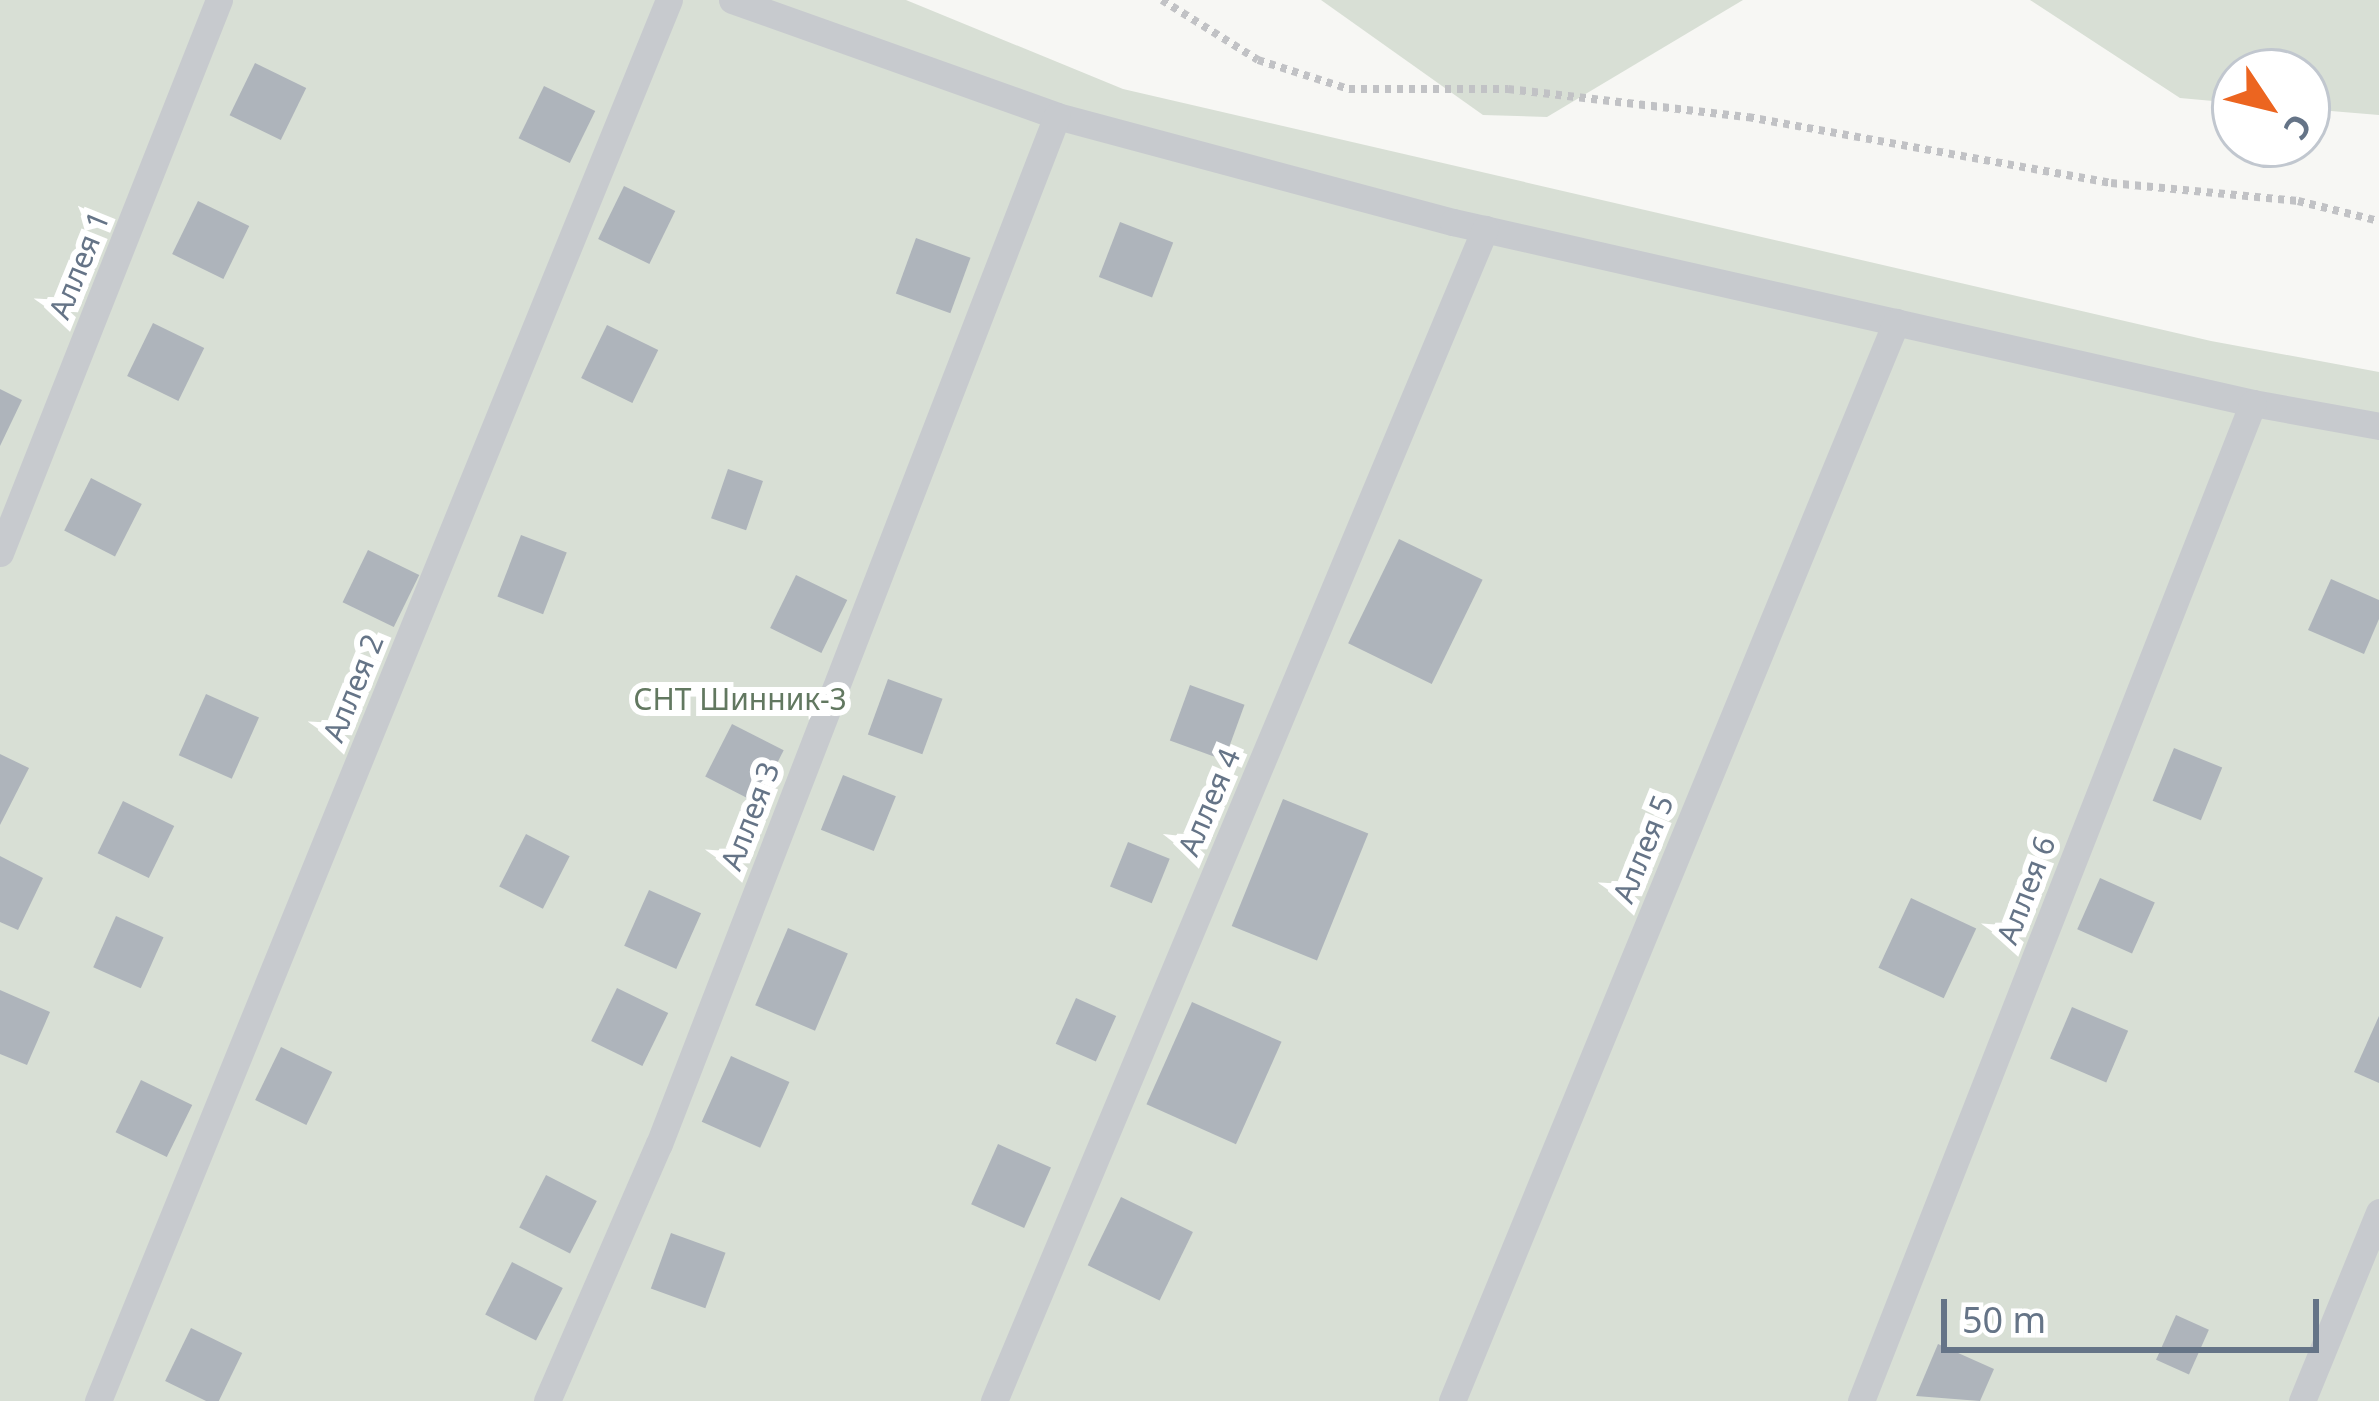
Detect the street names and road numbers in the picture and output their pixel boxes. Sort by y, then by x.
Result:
street label: Аллея 1 [41,206,117,324]
street label: Аллея 2 [315,629,391,747]
street label: Аллея 4 [1170,743,1248,861]
street label: Аллея 3 [713,757,787,875]
street label: Аллея 5 [1605,790,1681,908]
street label: Аллея 6 [1989,831,2063,949]

